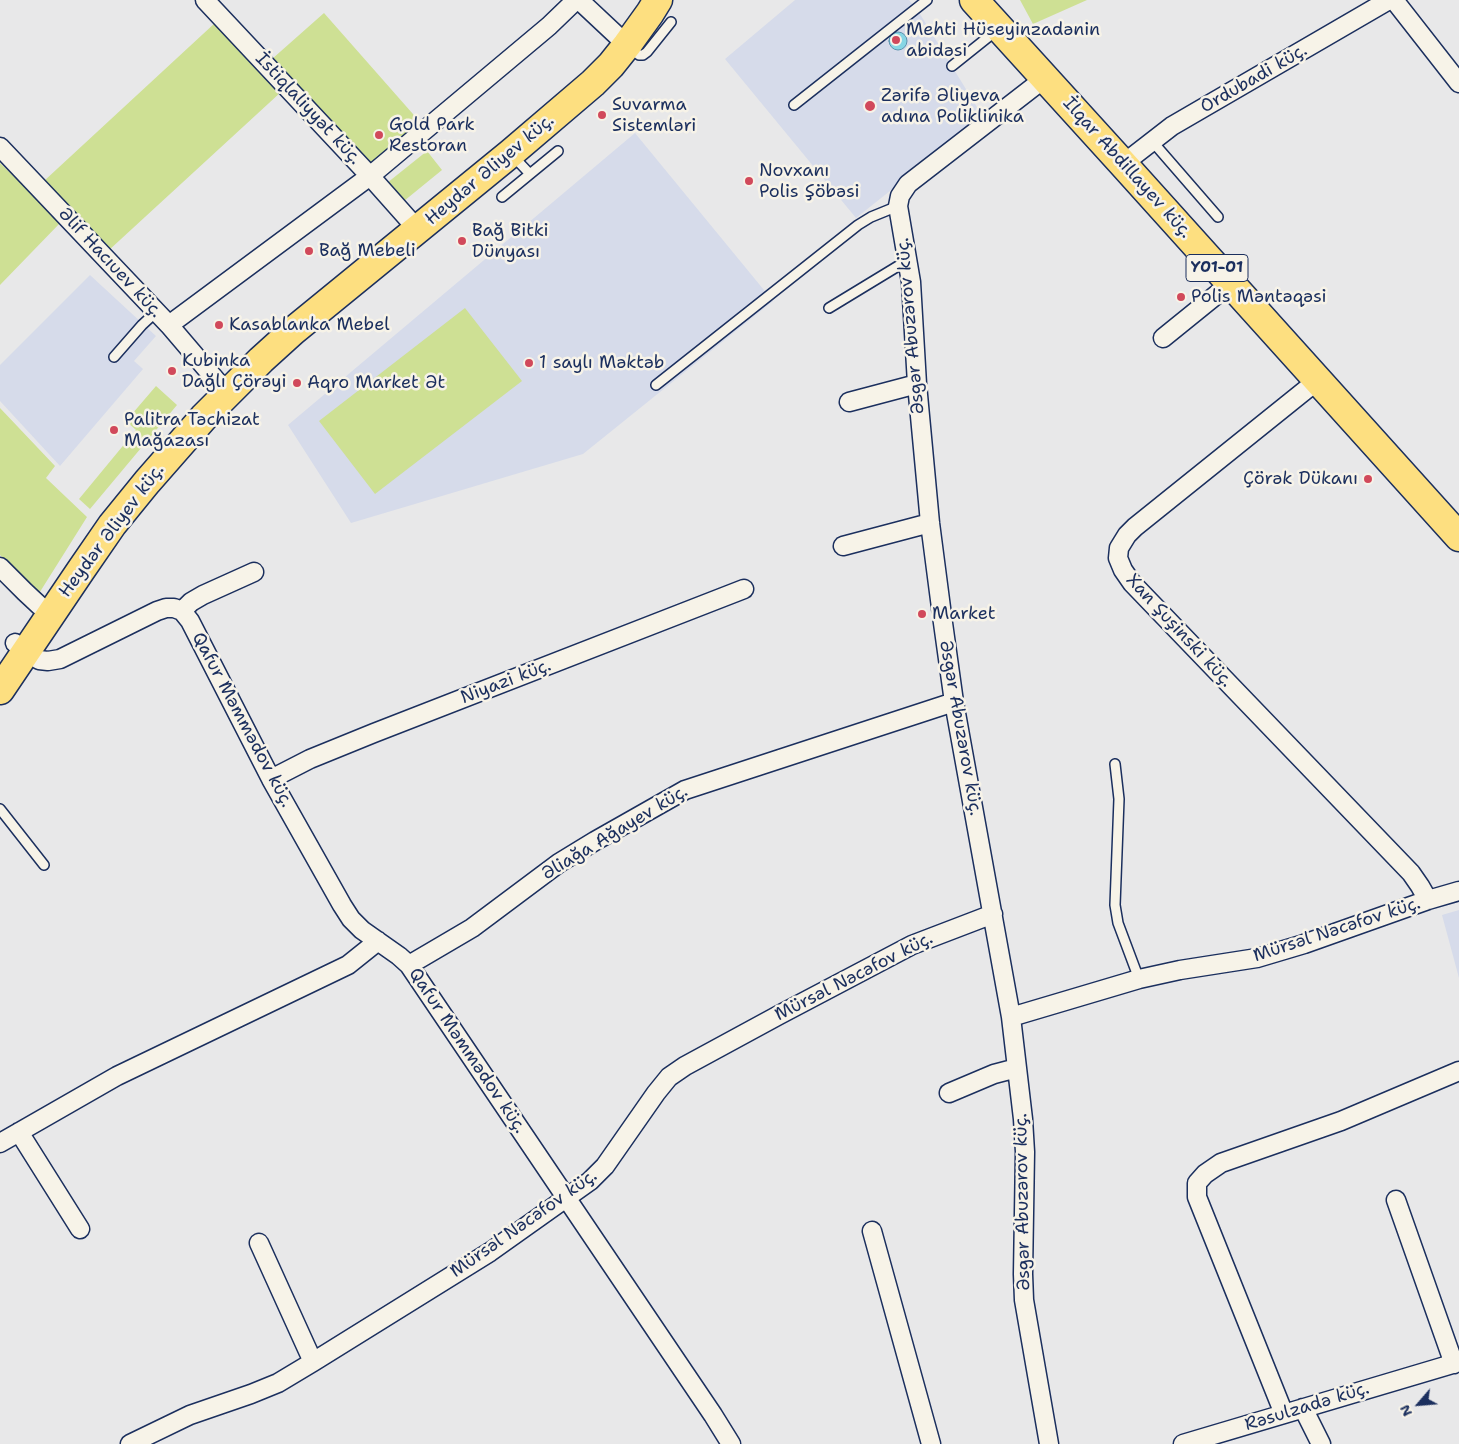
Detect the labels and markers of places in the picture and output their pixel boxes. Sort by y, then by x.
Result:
place label: Mehti Hüseyinzadənin abidəsi [906,19,1100,62]
marker: Mehti Hüseyinzadənin abidəsi [890,34,902,46]
place label: Zərifə Əliyeva adına Poliklinika [881,85,1024,128]
place label: Suvarma Sistemləri [612,94,696,136]
marker: Zərifə Əliyeva adına Poliklinika [863,99,877,113]
marker: Suvarma Sistemləri [596,109,608,121]
place label: Gold Park Restoran [389,114,475,156]
marker: Gold Park Restoran [373,129,385,141]
place label: Novxanı Polis Şöbəsi [759,160,860,202]
marker: Novxanı Polis Şöbəsi [743,175,755,187]
place label: Bağ Bitki Dünyası [472,220,549,262]
marker: Bağ Bitki Dünyası [456,235,468,247]
place label: Bağ Mebeli [319,240,416,262]
marker: Bağ Mebeli [303,245,315,257]
place label: Polis Məntəqəsi [1191,286,1327,308]
marker: Polis Məntəqəsi [1175,291,1187,303]
place label: Kasablanka Mebel [229,314,390,336]
marker: Kasablanka Mebel [213,319,225,331]
place label: Kubinka Dağlı Çörəyi [182,350,287,392]
place label: 1 saylı Məktəb [539,352,664,374]
marker: 1 saylı Məktəb [523,357,535,369]
marker: Kubinka Dağlı Çörəyi [166,365,178,377]
place label: Aqro Market Ət [307,372,445,394]
marker: Aqro Market Ət [291,377,303,389]
place label: Palitra Təchizat Mağazası [124,409,260,452]
marker: Palitra Təchizat Mağazası [108,424,120,436]
place label: Çörək Dükanı [1243,468,1358,490]
marker: Çörək Dükanı [1362,473,1374,485]
place label: Market [932,603,996,625]
marker: Market [916,608,928,620]

